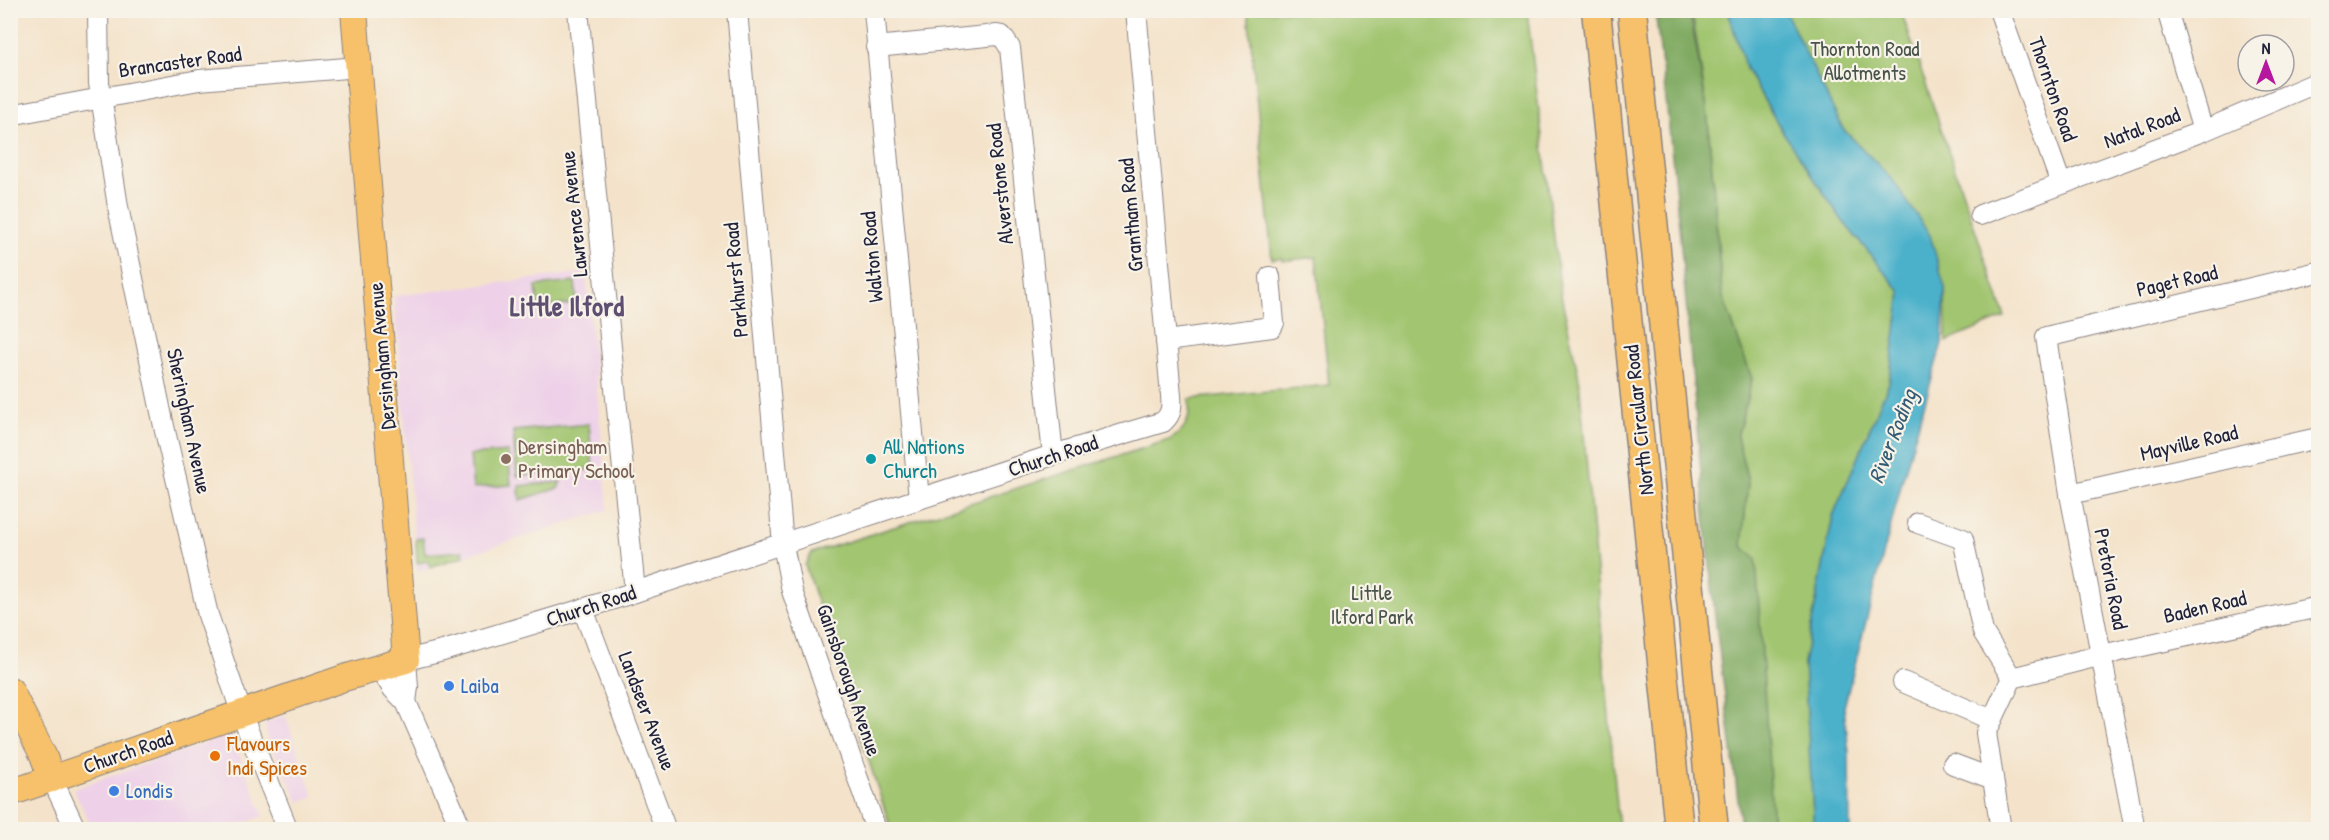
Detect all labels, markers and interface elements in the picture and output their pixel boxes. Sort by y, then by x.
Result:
street label: Thornton Road [2022,33,2085,145]
north arrow [2236,33,2296,93]
park label: Thornton Road Allotments [1810,34,1920,87]
text: N [2262,37,2271,59]
street label: Brancaster Road [117,39,243,84]
street label: Natal Road [2099,100,2184,155]
street label: Alverstone Road [979,122,1020,246]
street label: Lawrence Avenue [552,150,595,278]
street label: Grantham Road [1111,157,1150,273]
street label: Walton Road [853,210,890,304]
street label: Parkhurst Road [716,221,755,339]
street label: Paget Road [2133,257,2220,304]
street label: Dersingham Avenue [361,281,402,431]
district label: Little Ilford [510,288,624,324]
street label: North Circular Road [1616,344,1661,496]
street label: Sheringham Avenue [160,346,219,496]
water label: River Roding [1860,384,1924,487]
street label: Mayville Road [2137,417,2241,468]
street label: Church Road [1004,427,1102,484]
place label: Dersingham Primary School [518,432,635,485]
place label: All Nations Church [883,432,965,485]
marker: Dersingham Primary School [499,452,513,466]
marker: All Nations Church [864,452,878,466]
street label: Pretoria Road [2087,526,2136,632]
street label: Church Road [542,577,640,634]
park label: Little Ilford Park [1331,578,1414,631]
street label: Baden Road [2161,583,2249,630]
street label: Gainsborough Avenue [810,600,889,760]
street label: Landseer Avenue [612,647,683,774]
place label: Laiba [461,671,499,700]
marker: Laiba [442,679,456,693]
street label: Church Road [79,723,177,780]
place label: Flavours Indi Spices [226,729,307,782]
marker: Flavours Indi Spices [208,749,222,763]
place label: Londis [126,776,173,805]
marker: Londis [107,784,121,798]

